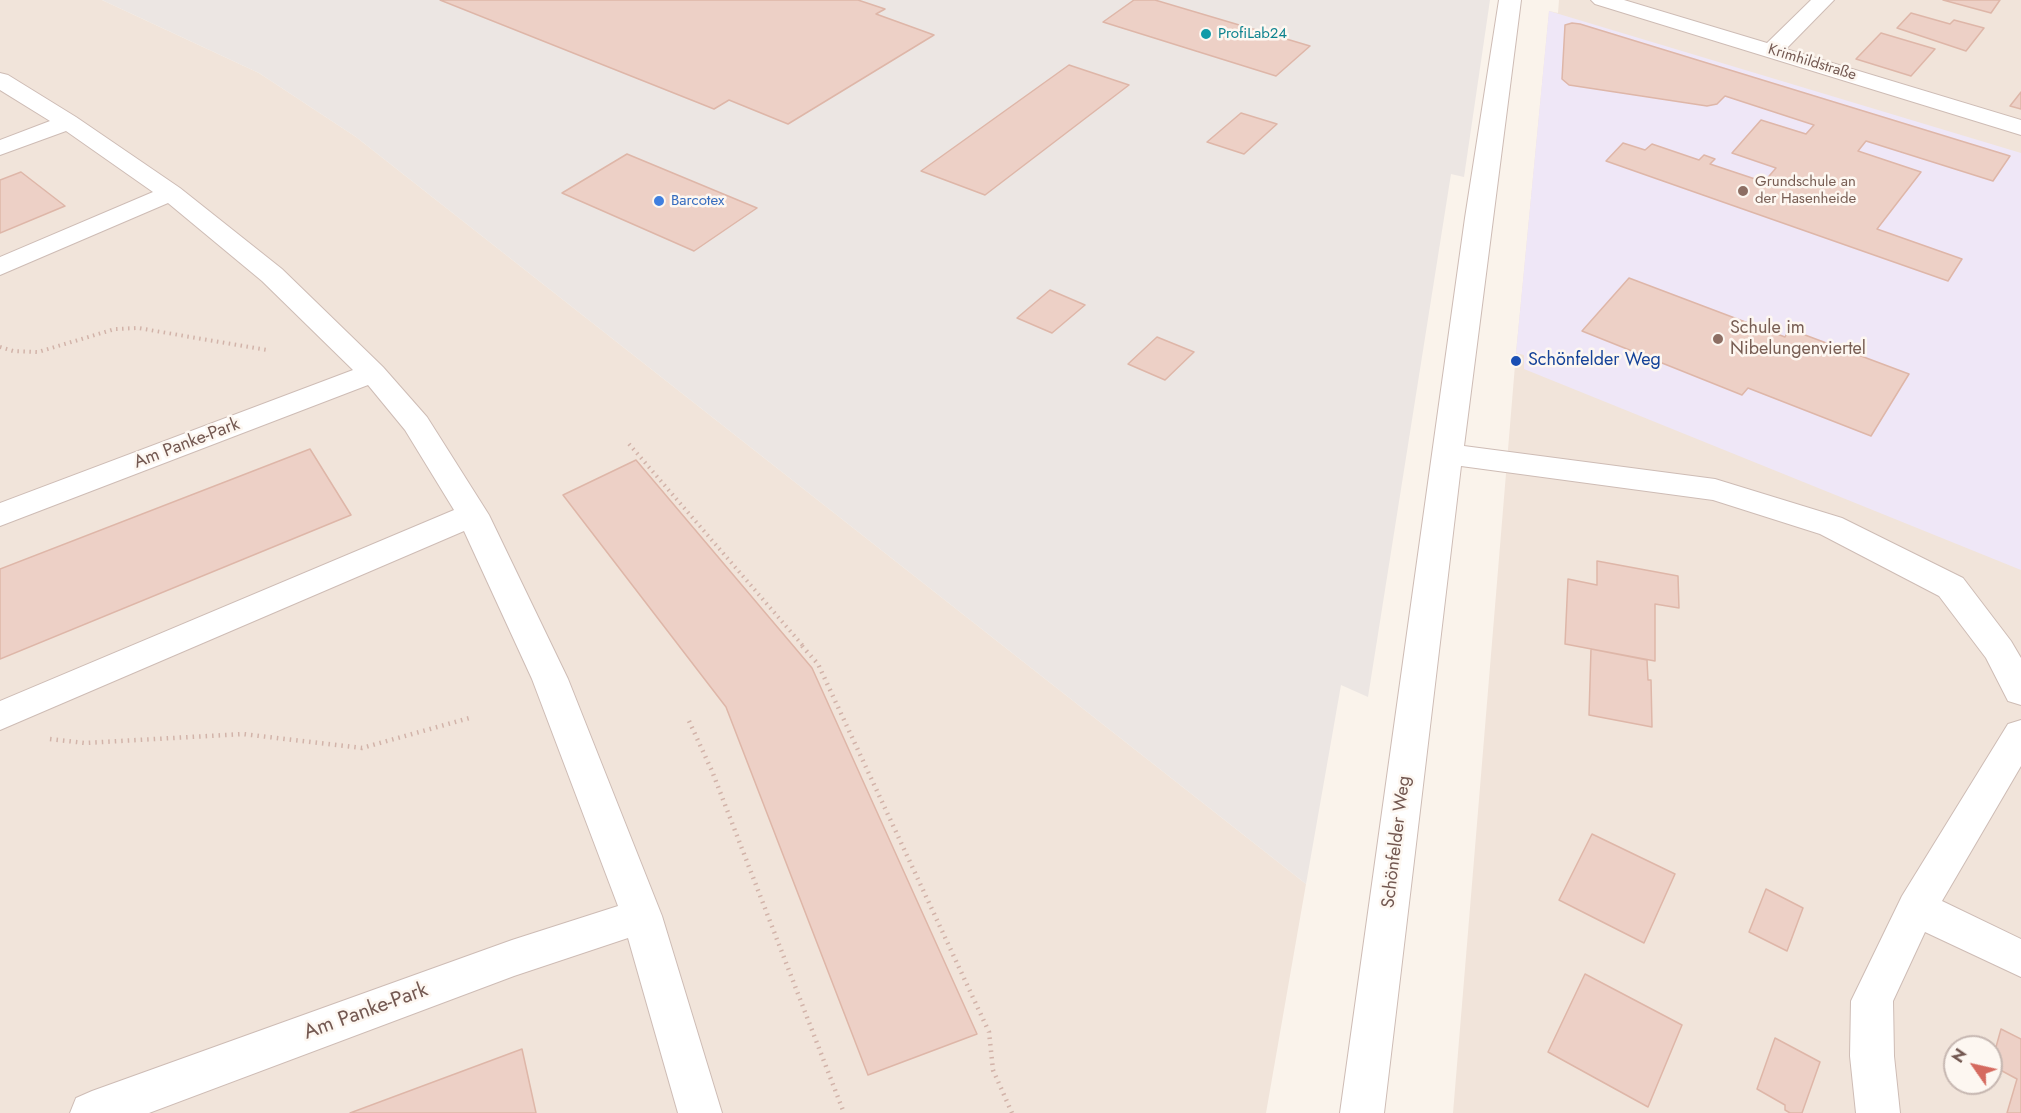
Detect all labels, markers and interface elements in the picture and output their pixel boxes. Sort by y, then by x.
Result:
place label: ProfiLab24 [1218,25,1287,43]
marker: ProfiLab24 [1199,27,1213,41]
street label: Krimhildstraße [1766,41,1858,85]
place label: Grundschule an der Hasenheide [1755,173,1856,208]
marker: Grundschule an der Hasenheide [1736,184,1750,198]
place label: Barcotex [671,192,724,210]
marker: Barcotex [652,194,666,208]
place label: Schule im Nibelungenviertel [1730,318,1866,360]
marker: Schule im Nibelungenviertel [1711,332,1725,346]
place label: Schönfelder Weg [1528,350,1661,372]
marker: Schönfelder Weg [1509,354,1523,368]
street label: Am Panke-Park [131,414,243,474]
street label: Schönfelder Weg [1378,775,1416,909]
street label: Am Panke-Park [301,978,431,1046]
north arrow [1943,1035,2003,1095]
text: N [1946,1044,1972,1067]

